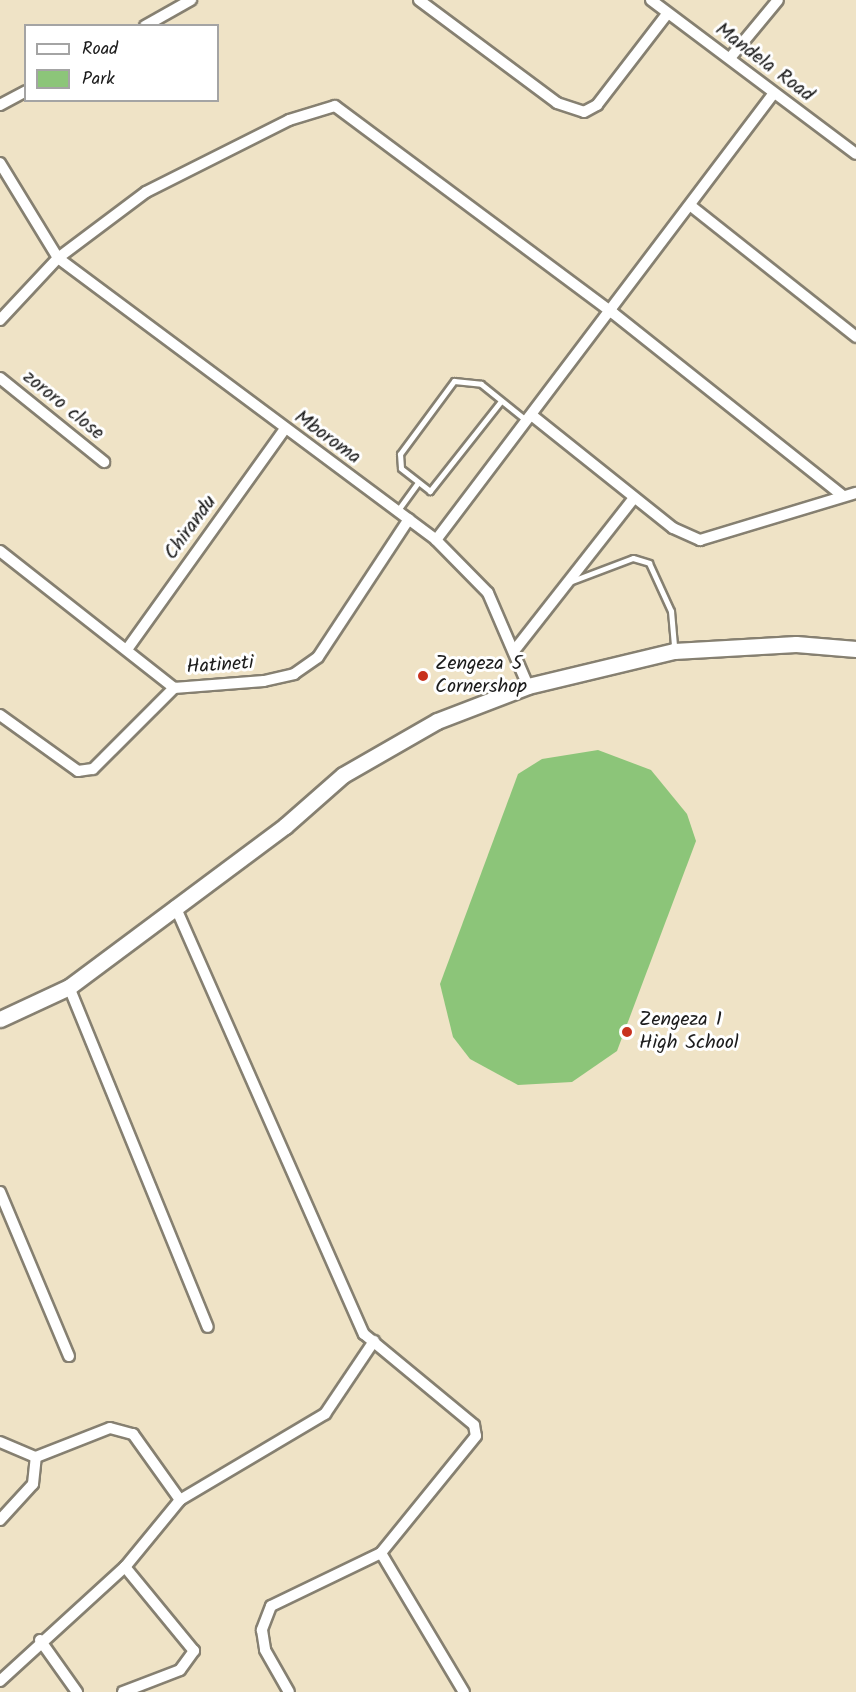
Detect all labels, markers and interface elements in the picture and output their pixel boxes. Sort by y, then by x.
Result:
street label: Mandela Road [710,18,818,108]
legend [24,24,219,102]
text: Road [82,35,118,64]
text: Park [82,65,115,94]
street label: zororo close [18,366,108,446]
street label: Mboroma [289,406,365,470]
street label: Chirandu [160,491,222,565]
street label: Hatineti [186,652,254,680]
place label: Zengeza 5 Cornershop [435,652,527,699]
marker: Zengeza 5 Cornershop [416,669,430,683]
place label: Zengeza 1 High School [639,1008,739,1055]
marker: Zengeza 1 High School [620,1025,634,1039]

